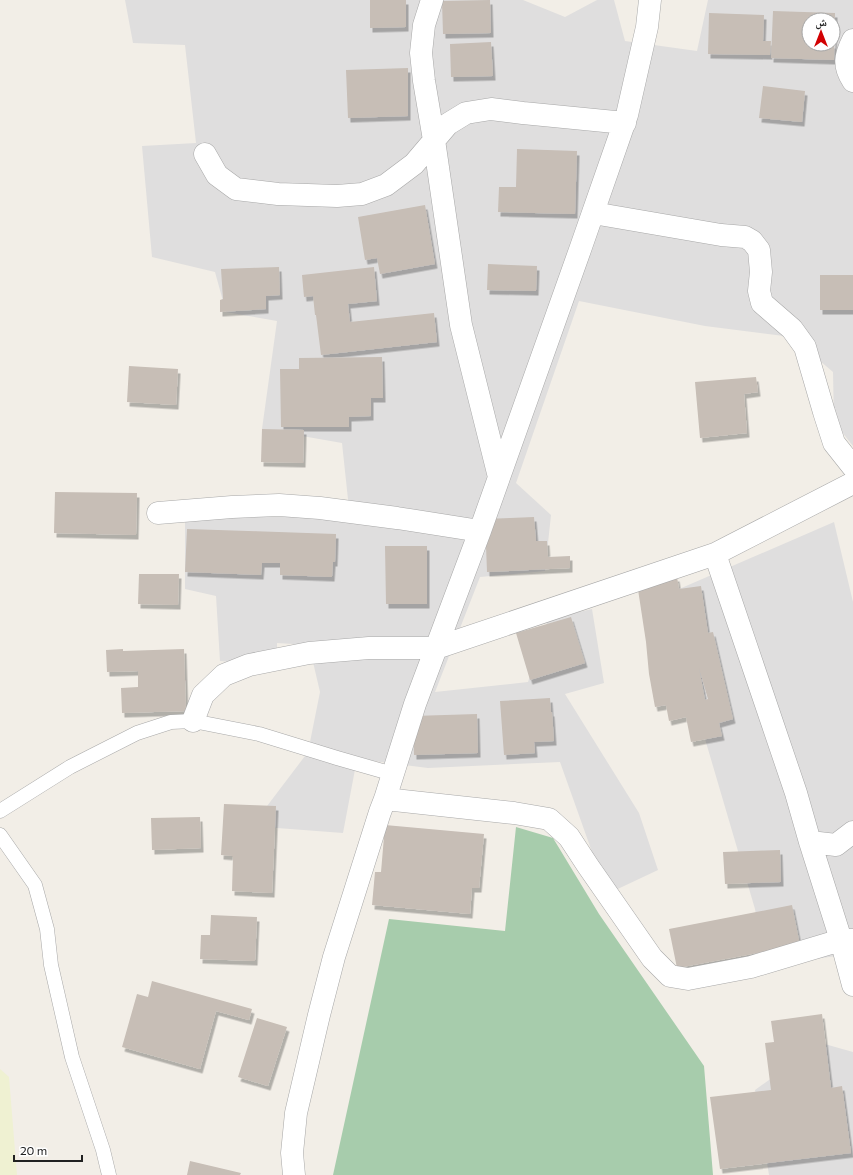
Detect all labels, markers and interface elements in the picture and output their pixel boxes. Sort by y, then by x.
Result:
north arrow [801,12,841,52]
text: ش [815,15,827,30]
scale bar [14,1137,82,1163]
text: 20 m [20,1143,47,1157]

